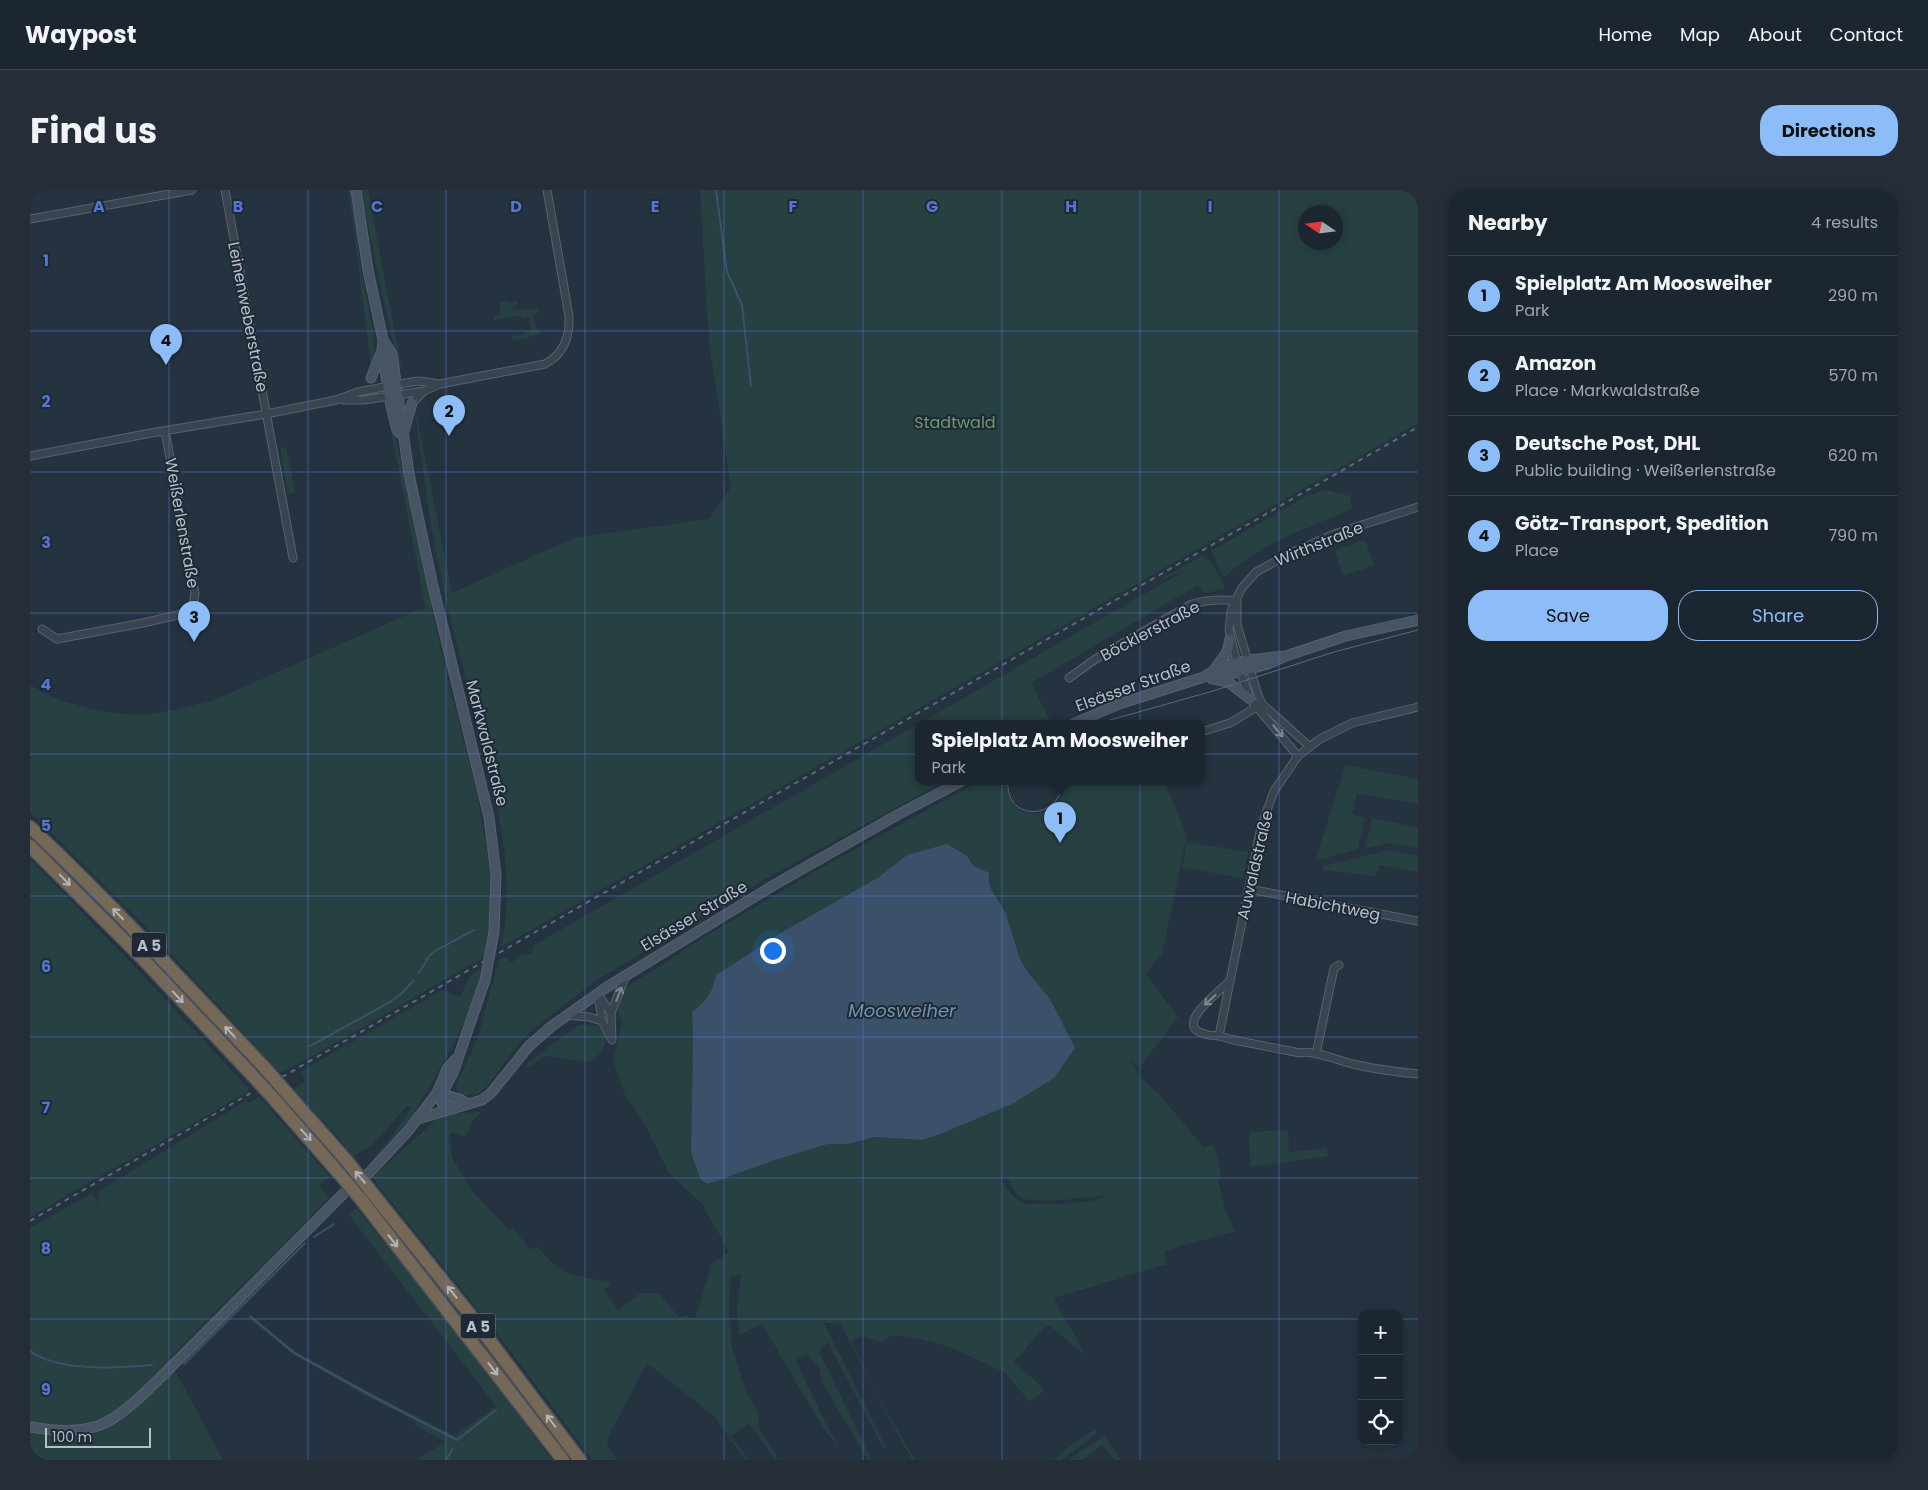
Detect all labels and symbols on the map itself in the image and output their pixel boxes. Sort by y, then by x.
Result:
text: A [93,195,105,218]
text: B [233,195,243,218]
text: C [371,195,383,218]
text: D [510,195,522,218]
text: E [651,195,659,218]
text: F [789,195,798,218]
text: G [926,195,938,218]
text: H [1065,195,1077,218]
text: I [1208,195,1212,218]
north arrow [1298,205,1343,250]
street label: Leinenweberstraße [222,240,274,394]
text: 1 [43,249,49,272]
pin: 4 [150,324,182,365]
text: 2 [41,390,51,413]
pin: 2 [433,395,465,436]
park label: Stadtwald [914,411,996,434]
street label: Weißerlenstraße [159,456,205,590]
street label: Wirthstraße [1271,516,1367,572]
text: 3 [41,531,51,554]
street label: Böcklerstraße [1096,595,1204,667]
pin: 3 [178,601,210,642]
street label: Elsässer Straße [1072,654,1194,717]
text: 4 [41,673,52,696]
street label: Markwaldstraße [460,678,514,809]
one-way arrow [1272,724,1283,737]
pin: 1 [1044,802,1076,843]
street label: Auwaldstraße [1231,808,1279,922]
text: 5 [41,814,51,837]
one-way arrow [59,874,71,886]
street label: Elsässer Straße [636,875,752,957]
street label: Habichtweg [1284,886,1382,926]
one-way arrow [112,908,124,921]
road number: A 5 [132,932,166,958]
your location [760,938,786,964]
text: 6 [41,955,51,978]
one-way arrow [615,987,624,1002]
one-way arrow [172,990,184,1003]
one-way arrow [1203,994,1216,1006]
water label: Moosweiher [848,998,957,1023]
one-way arrow [224,1026,236,1038]
text: 7 [42,1096,51,1119]
one-way arrow [300,1129,312,1142]
one-way arrow [354,1171,366,1184]
one-way arrow [388,1234,398,1248]
text: 8 [41,1237,51,1260]
one-way arrow [446,1286,457,1299]
road number: A 5 [460,1314,496,1338]
one-way arrow [488,1362,499,1375]
text: 9 [41,1378,51,1401]
one-way arrow [546,1414,556,1428]
scale bar [45,1425,151,1448]

